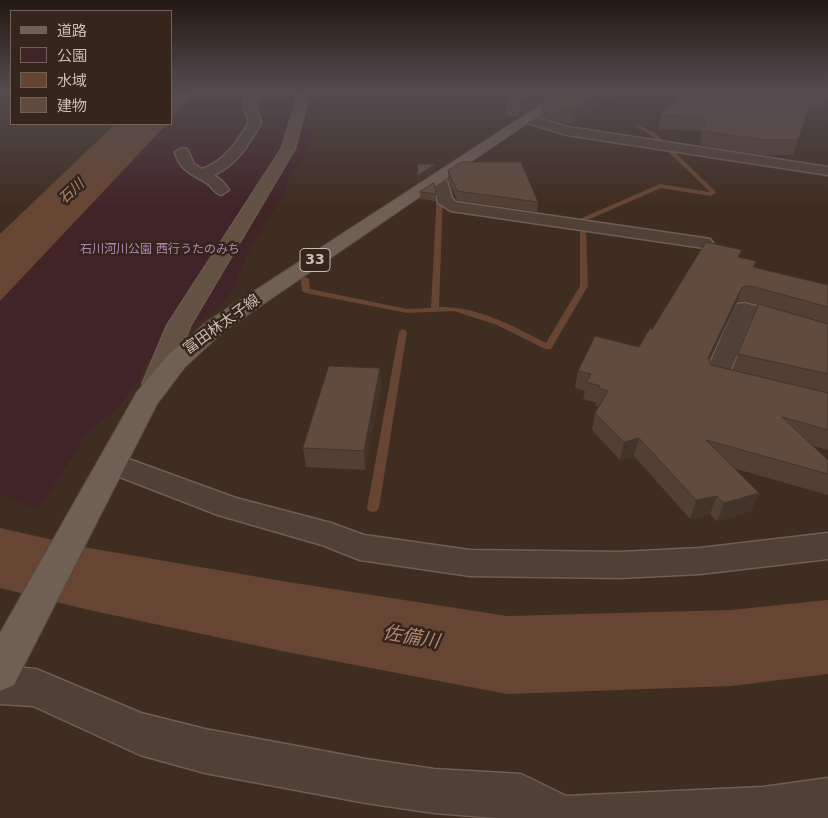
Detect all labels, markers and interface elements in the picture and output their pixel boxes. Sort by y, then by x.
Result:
legend [10,10,172,125]
text: 道路 [57,22,87,40]
text: 公園 [57,47,87,65]
text: 水域 [57,72,87,90]
text: 建物 [57,97,87,115]
water label: 石川 [56,176,88,208]
park label: 石川河川公園 西行うたのみち [80,243,240,257]
road number: 33 [300,248,330,272]
street label: 富田林太子線 [180,291,264,359]
water label: 佐備川 [381,622,441,654]

